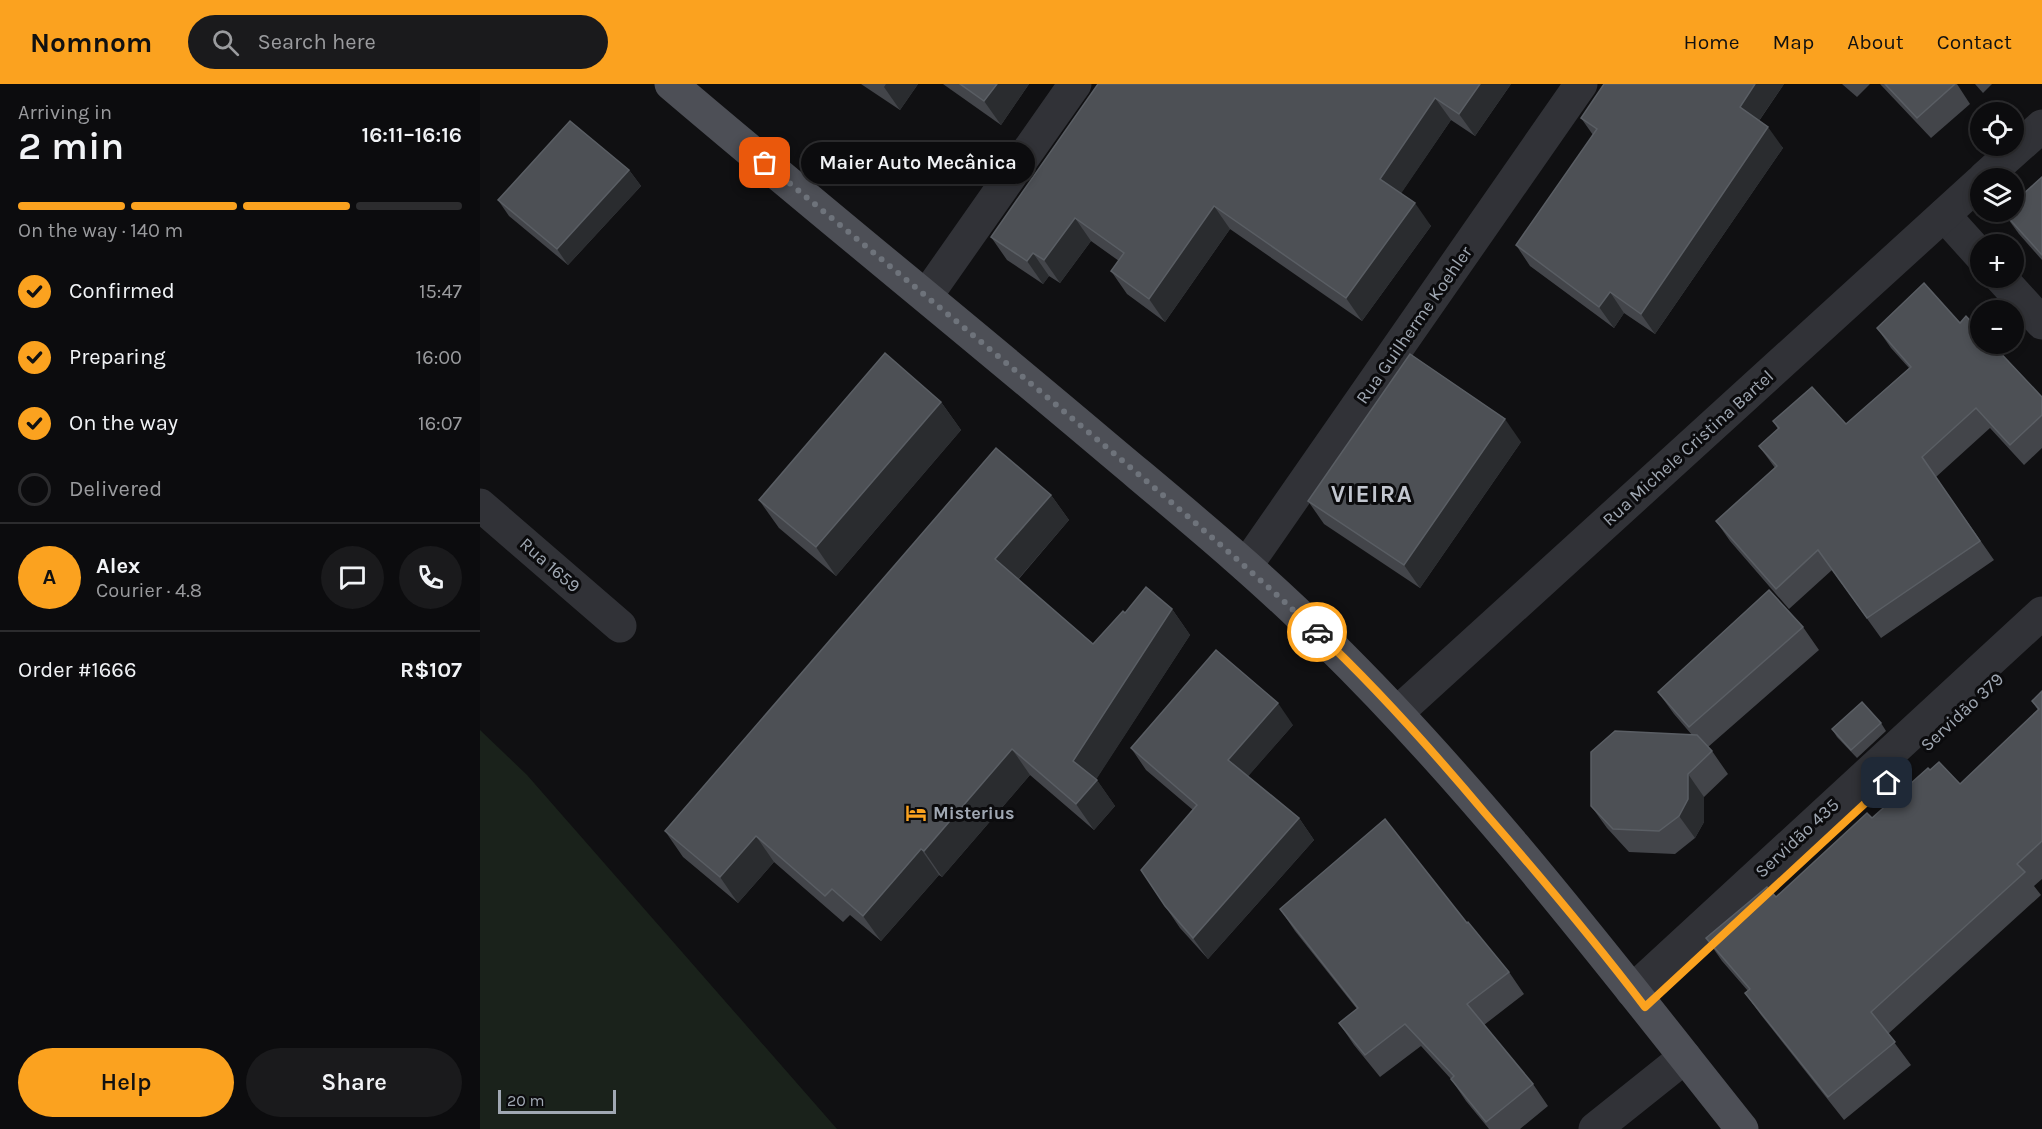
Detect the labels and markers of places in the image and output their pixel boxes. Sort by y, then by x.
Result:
pin [739,137,790,188]
callout: Maier Auto Mecânica [801,142,1035,184]
pin [1861,757,1912,808]
hotel icon: Misterius [904,801,928,825]
place label: Misterius [933,802,1015,824]

